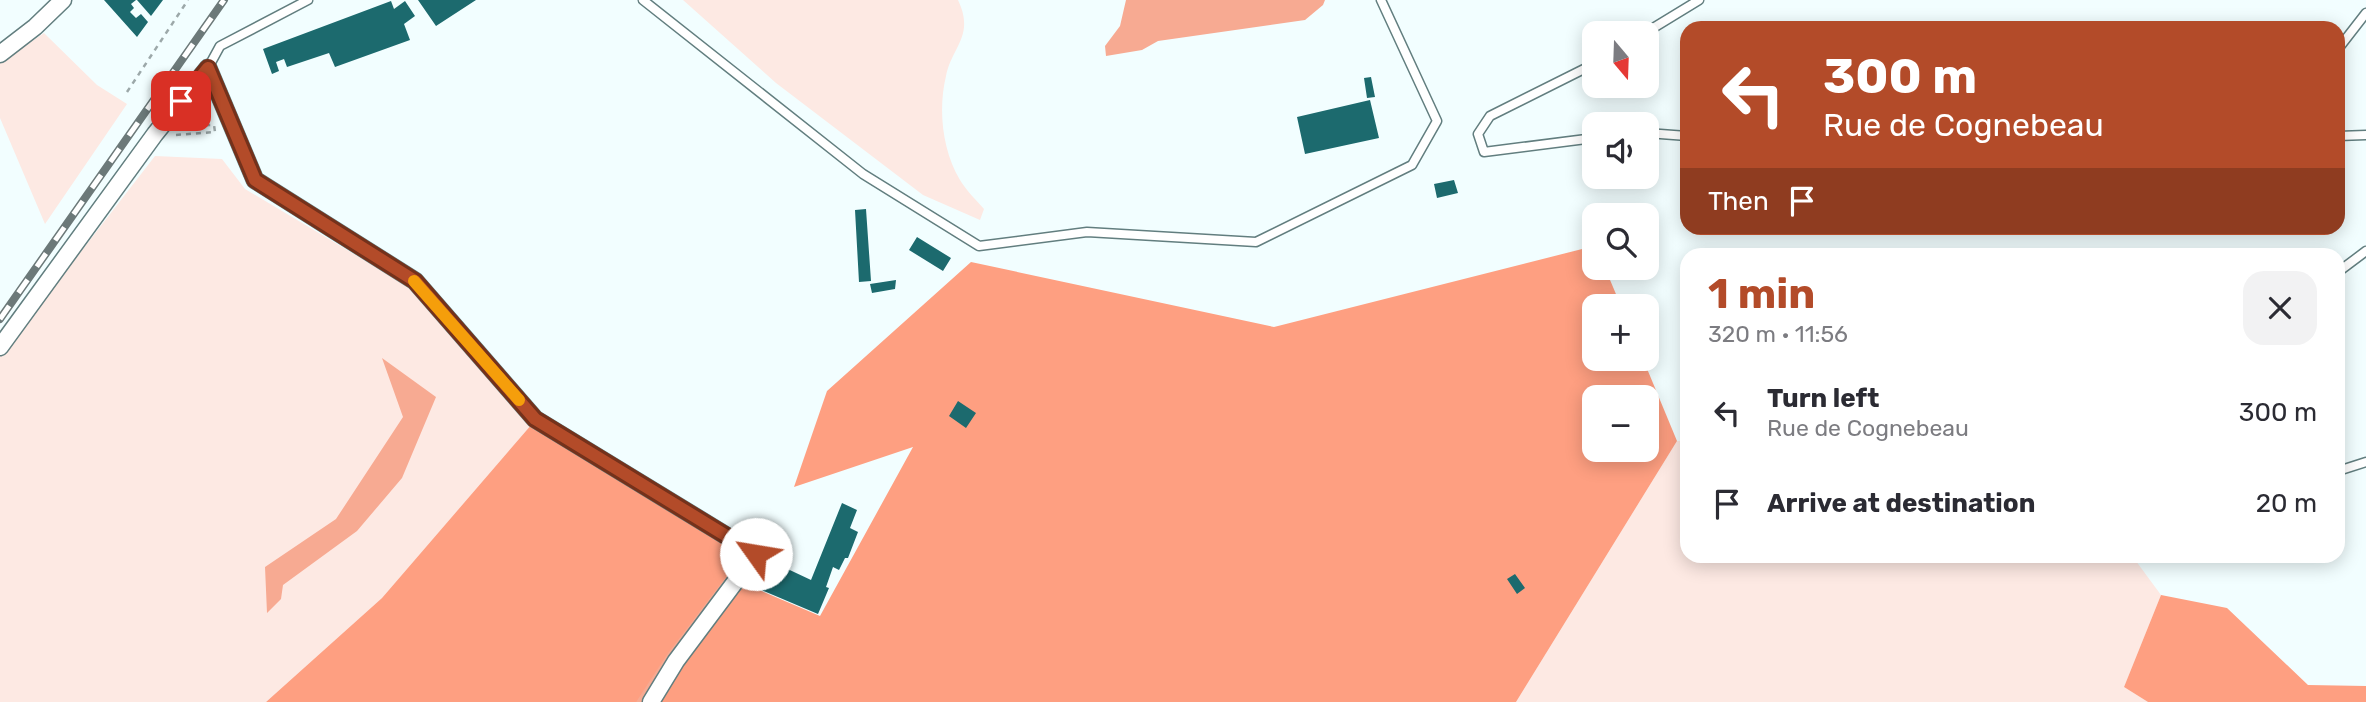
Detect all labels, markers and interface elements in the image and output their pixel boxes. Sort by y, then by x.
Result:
north arrow [1582,21,1659,98]
map controls [1582,21,1659,462]
text: 300 m [1823,47,1977,105]
icon: left [1708,49,1799,140]
pin [151,71,211,131]
icon: arrive [162,82,200,120]
text: Rue de Cognebeau [1823,106,2104,144]
button: sound [1582,112,1659,189]
icon: arrive [1783,182,1821,220]
text: Then [1708,186,1769,217]
button: search [1582,203,1659,280]
text: 1 min [1708,269,1815,319]
button: close [2243,271,2317,345]
button: + [1582,294,1659,371]
text: 320 m · 11:56 [1708,320,1848,348]
text: Turn left [1767,383,1879,414]
button: − [1582,385,1659,462]
icon: left [1708,394,1746,432]
text: 300 m [2239,397,2317,428]
text: Rue de Cognebeau [1767,414,1969,442]
icon: arrive [1708,485,1746,523]
text: Arrive at destination [1767,488,2035,519]
text: 20 m [2256,488,2317,519]
position arrow [719,517,793,591]

